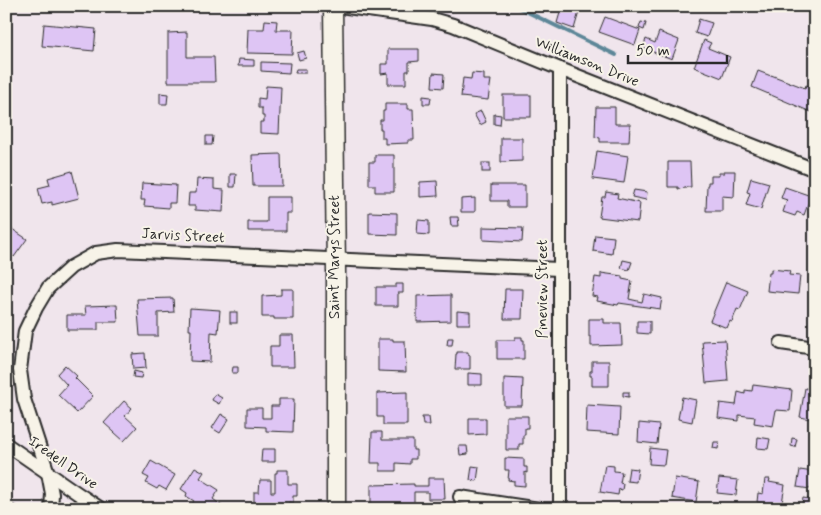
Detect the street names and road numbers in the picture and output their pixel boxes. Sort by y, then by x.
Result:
street label: Williamson Drive [532,32,642,92]
street label: Saint Marys Street [325,195,345,319]
street label: Jarvis Street [141,224,226,248]
street label: Pineview Street [533,239,553,338]
street label: Iredell Drive [24,432,102,494]

